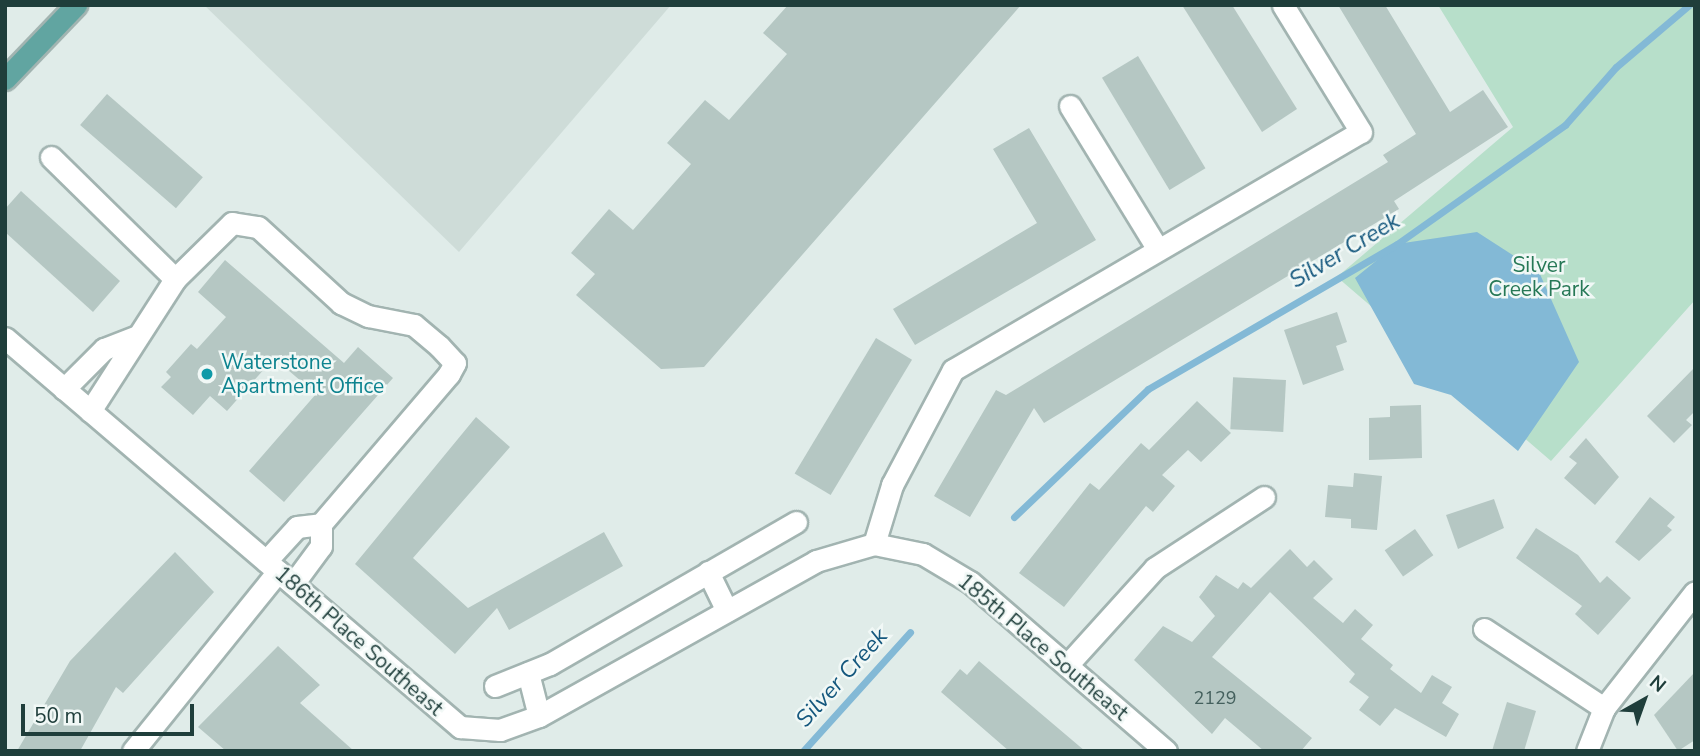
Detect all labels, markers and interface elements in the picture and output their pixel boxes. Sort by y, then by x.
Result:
water label: Silver Creek [1285,207,1405,295]
park label: Silver Creek Park [1488,252,1590,302]
place label: Waterstone Apartment Office [221,349,384,399]
marker: Waterstone Apartment Office [199,366,215,382]
street label: 186th Place Southeast [270,561,448,721]
street label: 185th Place Southeast [953,568,1133,726]
water label: Silver Creek [790,623,894,733]
north arrow [1609,665,1679,735]
text: N [1644,669,1671,698]
house number: 2129 [1193,687,1237,709]
scale bar [24,690,198,734]
text: 50 m [34,702,83,730]

